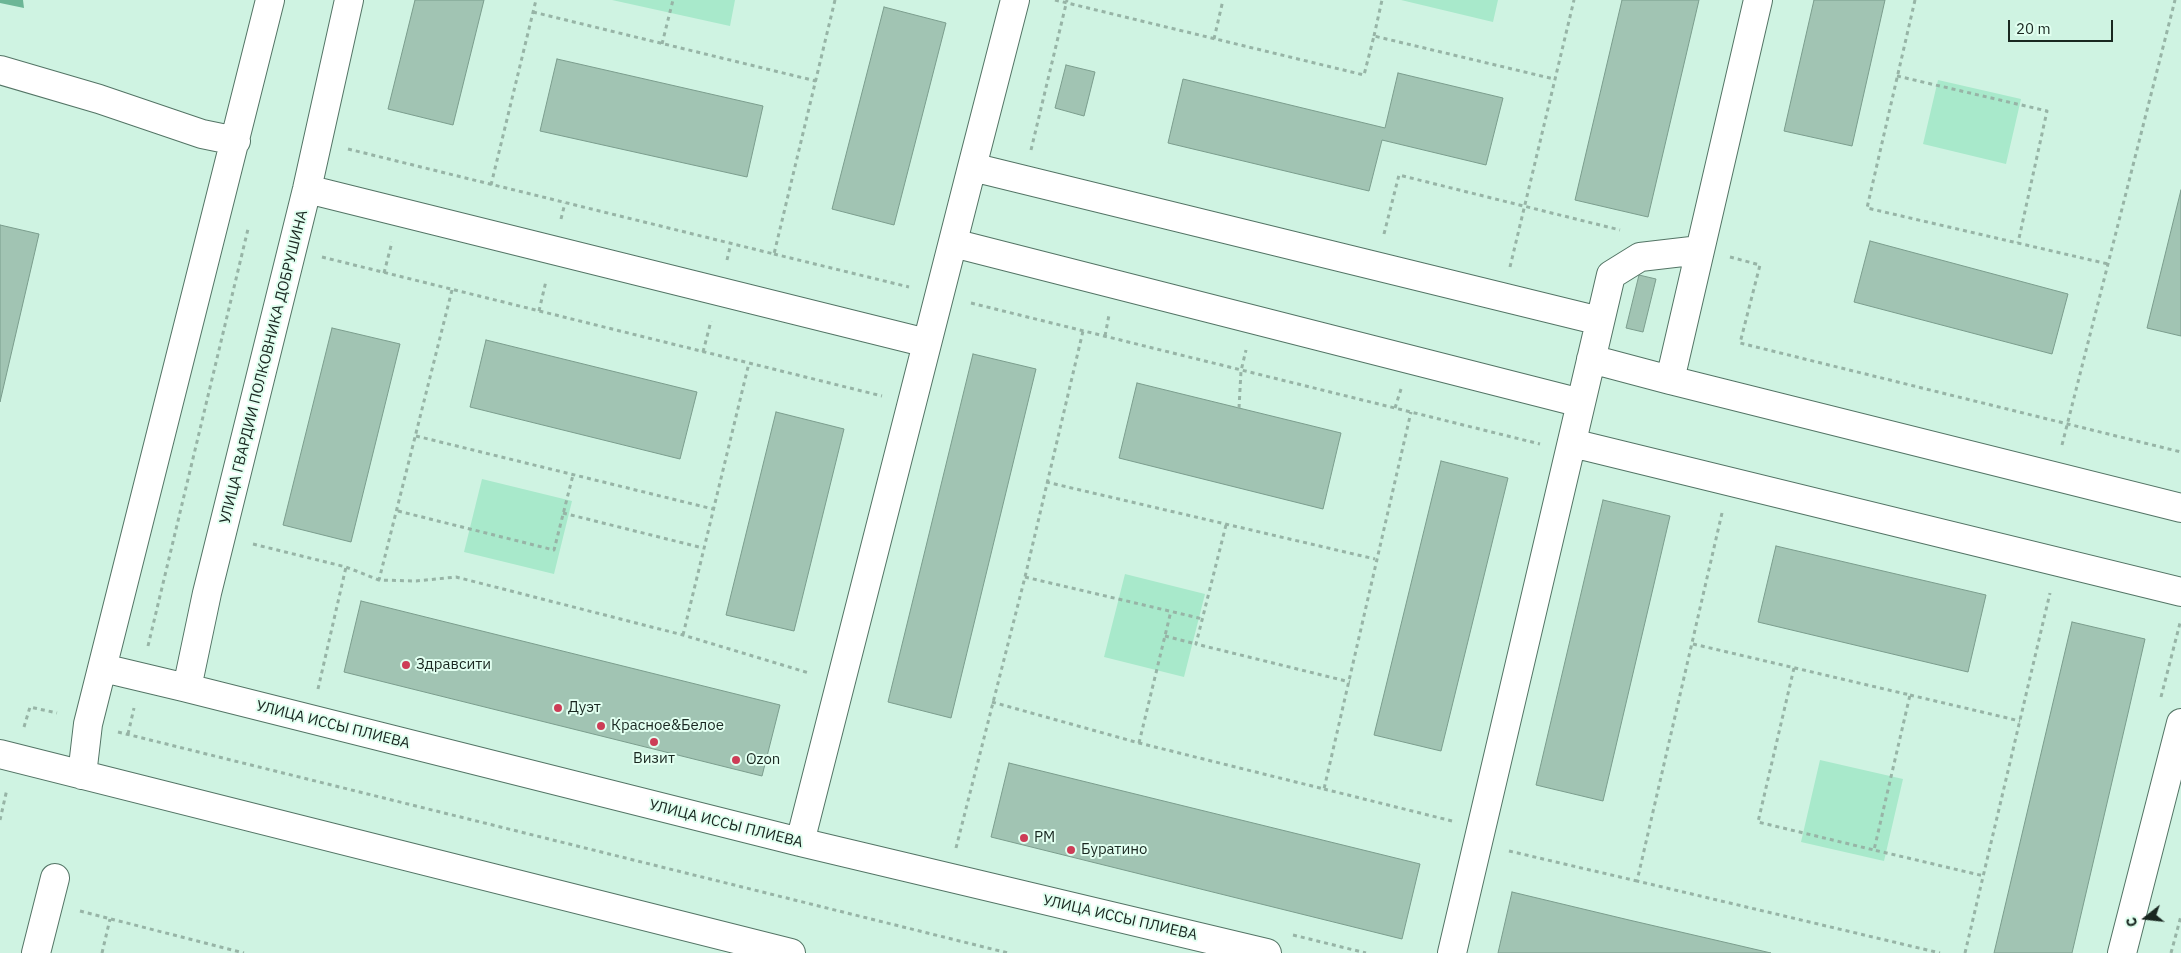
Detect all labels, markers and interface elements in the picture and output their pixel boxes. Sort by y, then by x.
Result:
scale bar [2011,10,2116,42]
text: 20 m [2016,19,2051,38]
street label: УЛИЦА ГВАРДИИ ПОЛКОВНИКА ДОБРУШИНА [216,208,312,526]
place label: Здравсити [416,656,491,674]
marker: Здравсити [400,659,412,671]
street label: УЛИЦА ИССЫ ПЛИЕВА [254,697,412,753]
place label: Дуэт [568,699,601,717]
marker: Дуэт [552,702,564,714]
place label: Красное&Белое [611,717,724,735]
marker: Красное&Белое [595,720,607,732]
marker: Визит [648,736,660,748]
place label: Визит [633,750,675,768]
place label: Ozon [746,751,780,769]
marker: Ozon [730,754,742,766]
street label: УЛИЦА ИССЫ ПЛИЕВА [647,796,805,852]
place label: PM [1034,829,1055,847]
marker: PM [1018,832,1030,844]
place label: Буратино [1081,841,1147,859]
marker: Буратино [1065,844,1077,856]
street label: УЛИЦА ИССЫ ПЛИЕВА [1041,891,1199,945]
north arrow [2121,893,2171,943]
text: С [2122,915,2141,929]

